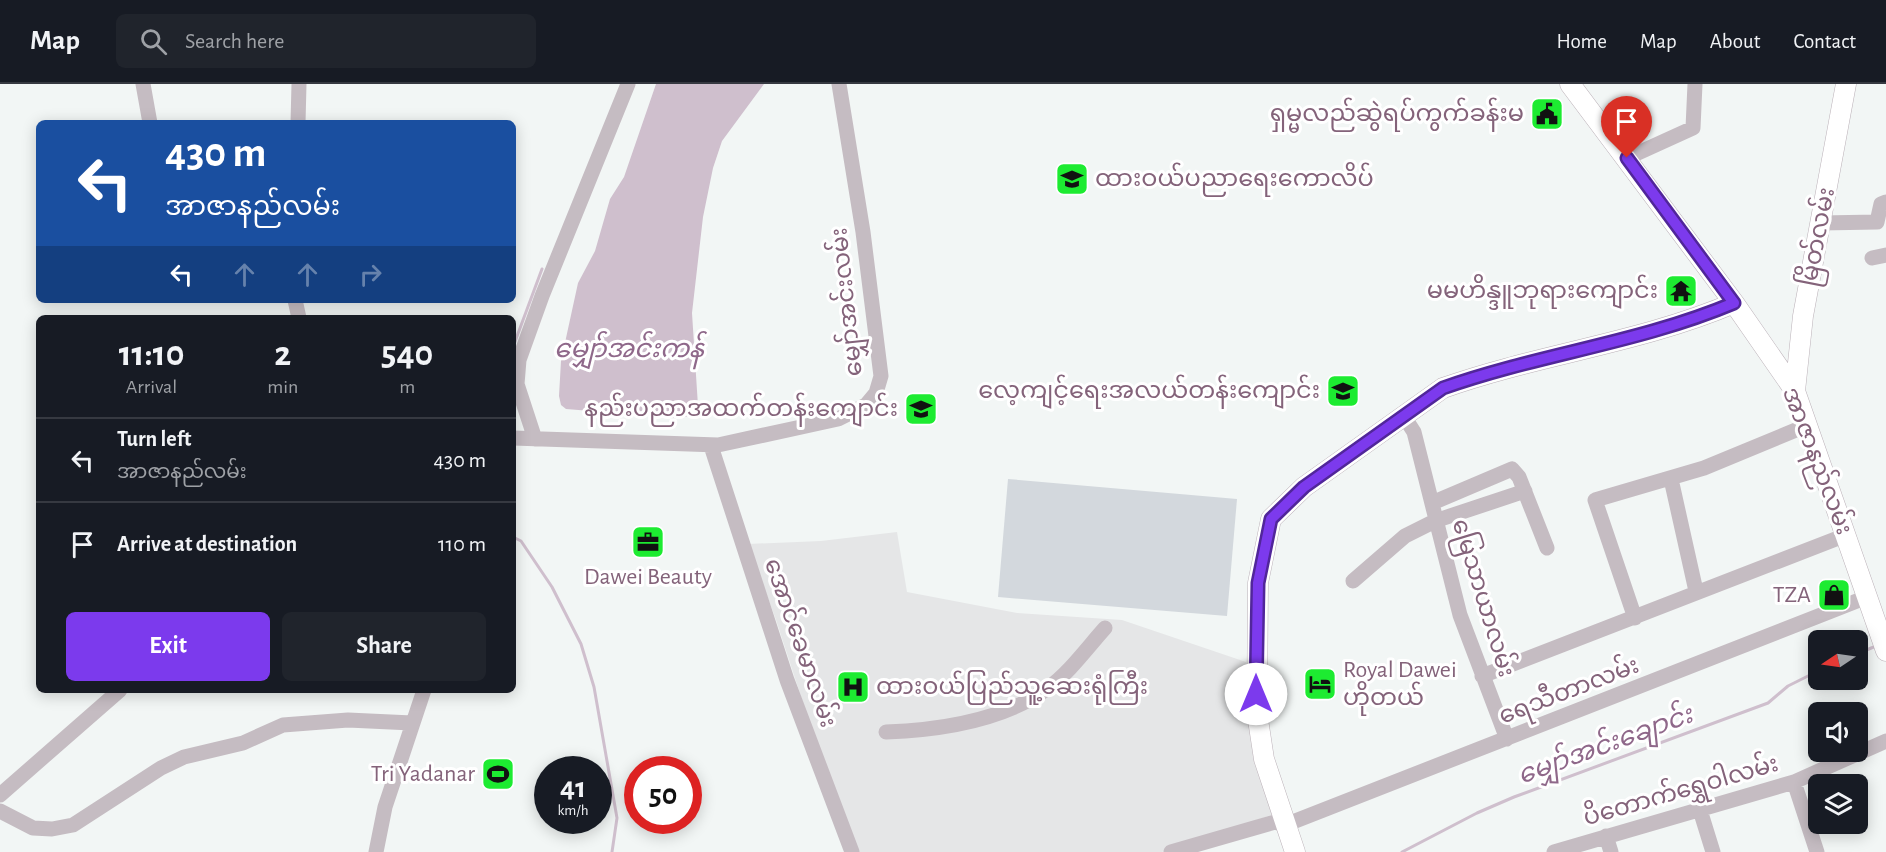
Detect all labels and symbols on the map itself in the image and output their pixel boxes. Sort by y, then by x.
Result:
public building icon: ရှမ္မလည်ဆွဲရပ်ကွက်ခန်းမ [1529,96,1565,132]
pin [1601,96,1652,158]
place label: ရှမ္မလည်ဆွဲရပ်ကွက်ခန်းမ [1270,97,1524,133]
school or university icon: ထားဝယ်ပညာရေးကောလိပ် [1054,161,1090,197]
place label: ထားဝယ်ပညာရေးကောလိပ် [1095,162,1374,197]
street label: မြိတ်လမ်း [1792,185,1845,290]
street label: မျှော်အင်းလမ်း [822,226,873,378]
temple icon: မမဟိန္ဒူဘုရားကျောင်း [1663,273,1699,309]
place label: မမဟိန္ဒူဘုရားကျောင်း [1427,274,1658,310]
water label: မျှော်အင်းကန် [554,330,708,370]
school or university icon: လေ့ကျင့်ရေးအလယ်တန်းကျောင်း [1325,373,1361,409]
place label: လေ့ကျင့်ရေးအလယ်တန်းကျောင်း [978,374,1320,409]
street label: အာဇာနည်လမ်း [1772,382,1861,540]
school or university icon: နည်းပညာအထက်တန်းကျောင်း [903,391,939,427]
place label: နည်းပညာအထက်တန်းကျောင်း [584,392,898,427]
street label: မြေသာယာလမ်း [1442,515,1523,682]
office icon: Dawei Beauty [630,524,666,560]
street label: အောင်ခေမာလမ်း [760,554,845,730]
place label: Dawei Beauty [584,565,712,589]
shop icon: TZA [1816,577,1852,613]
place label: TZA [1773,583,1811,607]
north arrow [1808,630,1868,690]
street label: ရေသီတာလမ်း [1494,649,1644,734]
place label: Royal Dawei ဟိုတယ် [1343,658,1457,716]
position arrow [1224,662,1288,726]
hotel icon: Royal Dawei ဟိုတယ် [1302,666,1338,702]
hospital icon: ထားဝယ်ပြည်သူ့ဆေးရုံကြီး [835,669,871,705]
place label: ထားဝယ်ပြည်သူ့ဆေးရုံကြီး [876,670,1148,705]
water label: မျှော်အင်းချောင်း [1512,695,1700,796]
street label: ပိတောက်ရွှေဝါလမ်း [1579,747,1783,836]
sports icon: Tri Yadanar [480,756,516,792]
speed limit sign: 50 [624,756,702,834]
place label: Tri Yadanar [371,762,475,786]

